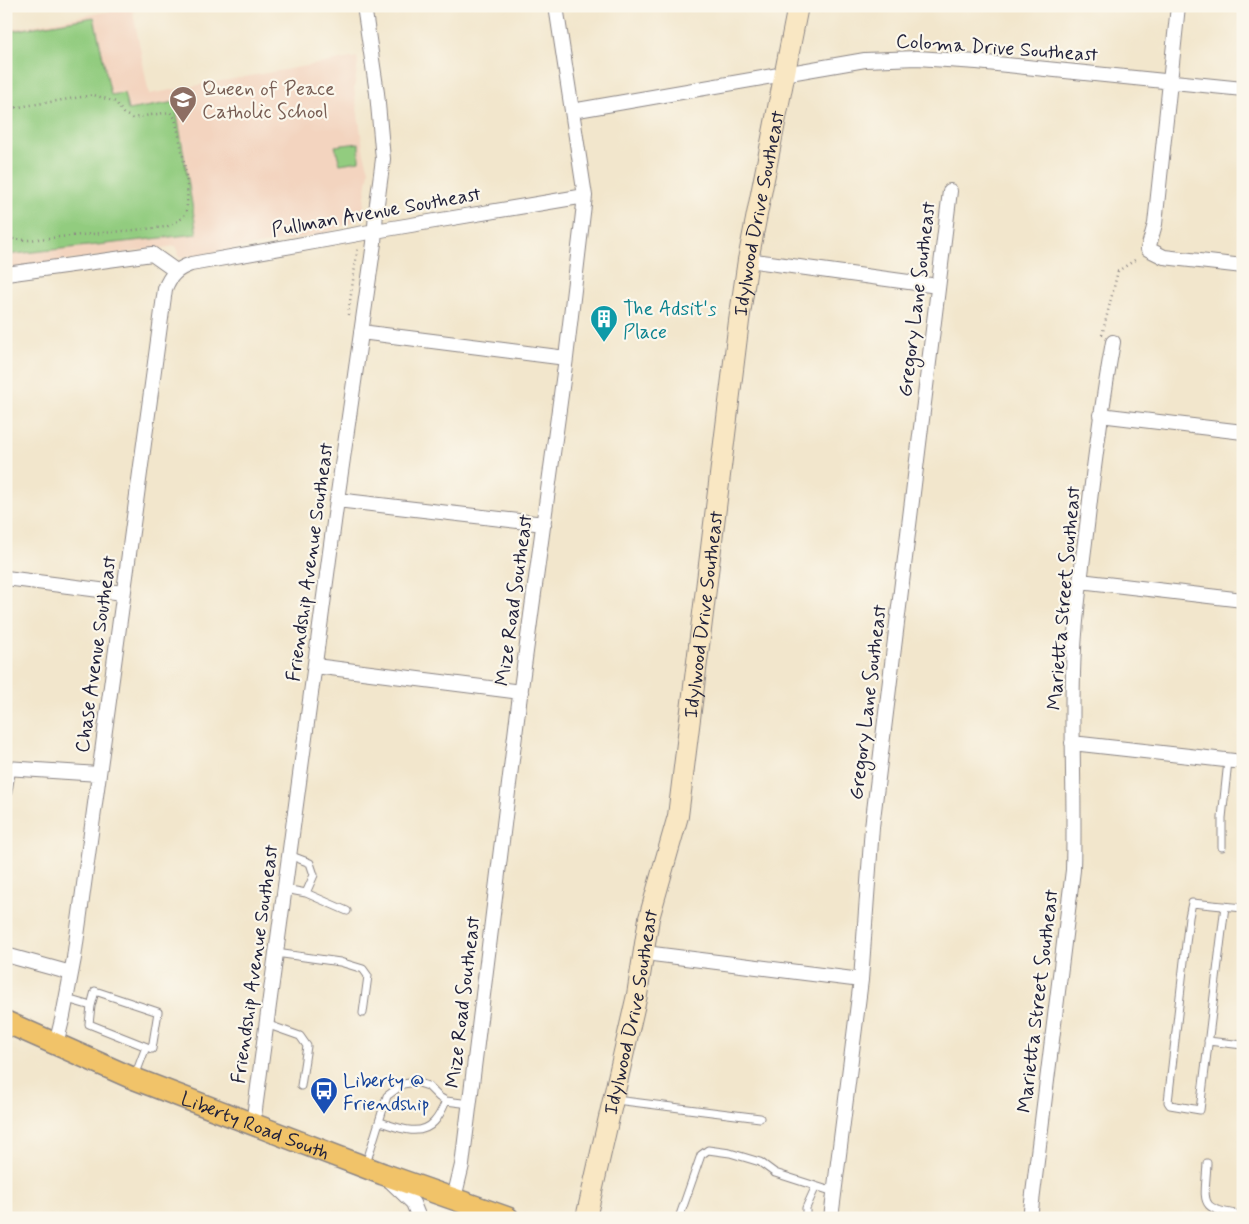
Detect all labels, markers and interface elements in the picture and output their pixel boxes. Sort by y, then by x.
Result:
street label: Coloma Drive Southeast [895,28,1099,69]
place label: Queen of Peace Catholic School [202,76,335,126]
school or university icon: Queen of Peace Catholic School [168,85,198,124]
street label: Idylwood Drive Southeast [728,108,792,318]
street label: Pullman Avenue Southeast [269,181,483,244]
street label: Gregory Lane Southeast [892,200,944,398]
place label: The Adsit's Place [623,296,717,346]
building icon: The Adsit's Place [589,304,619,343]
street label: Friendship Avenue Southeast [280,441,341,683]
street label: Marietta Street Southeast [1041,485,1088,711]
street label: Idylwood Drive Southeast [678,509,731,720]
street label: Mize Road Southeast [489,512,540,688]
street label: Chase Avenue Southeast [69,554,124,755]
street label: Gregory Lane Southeast [843,603,895,801]
street label: Friendship Avenue Southeast [225,843,286,1085]
street label: Marietta Street Southeast [1011,888,1066,1115]
street label: Idylwood Drive Southeast [598,906,666,1117]
street label: Mize Road Southeast [440,914,487,1090]
place label: Liberty @ Friendship [343,1068,430,1118]
bus stop icon: Liberty @ Friendship [309,1076,339,1115]
street label: Liberty Road South [177,1086,333,1167]

